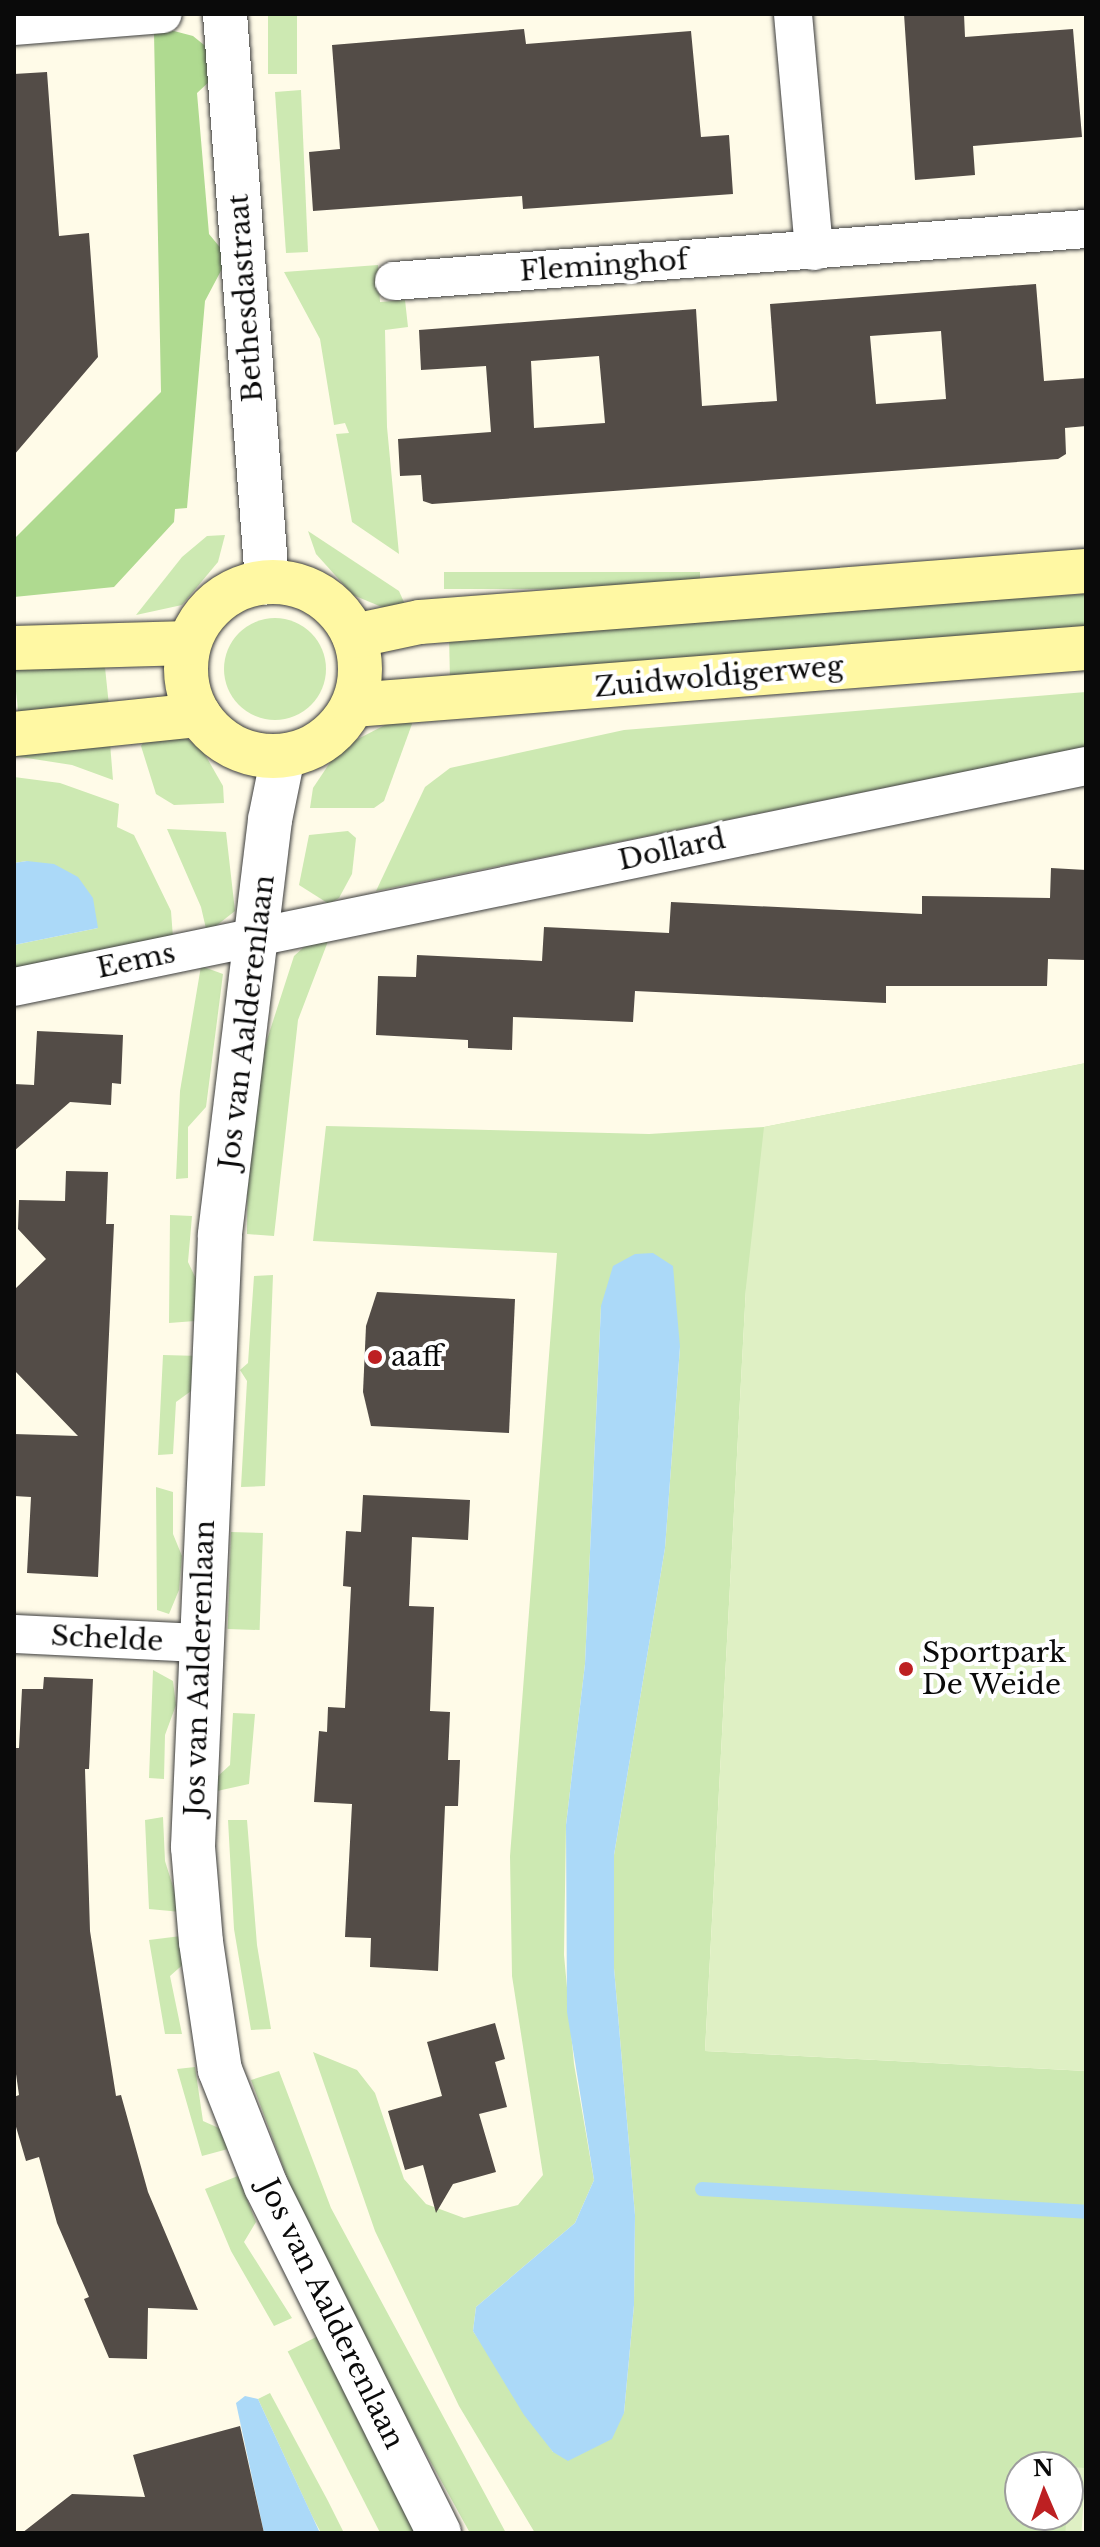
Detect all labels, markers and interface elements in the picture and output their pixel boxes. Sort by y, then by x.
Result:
street label: Bethesdastraat [222,193,270,403]
street label: Fleminghof [519,243,689,289]
street label: Zuidwoldigerweg [593,649,845,705]
street label: Dollard [615,822,729,878]
street label: Jos van Aalderenlaan [212,872,282,1172]
street label: Eems [94,936,178,986]
place label: aaff [391,1340,442,1374]
marker: aaff [366,1348,384,1366]
street label: Jos van Aalderenlaan [178,1519,222,1817]
street label: Schelde [50,1619,164,1659]
place label: Sportpark De Weide [922,1636,1066,1702]
marker: Sportpark De Weide [897,1660,915,1678]
street label: Jos van Aalderenlaan [251,2173,411,2455]
north arrow [1004,2451,1084,2531]
text: N [1032,2455,1054,2482]

